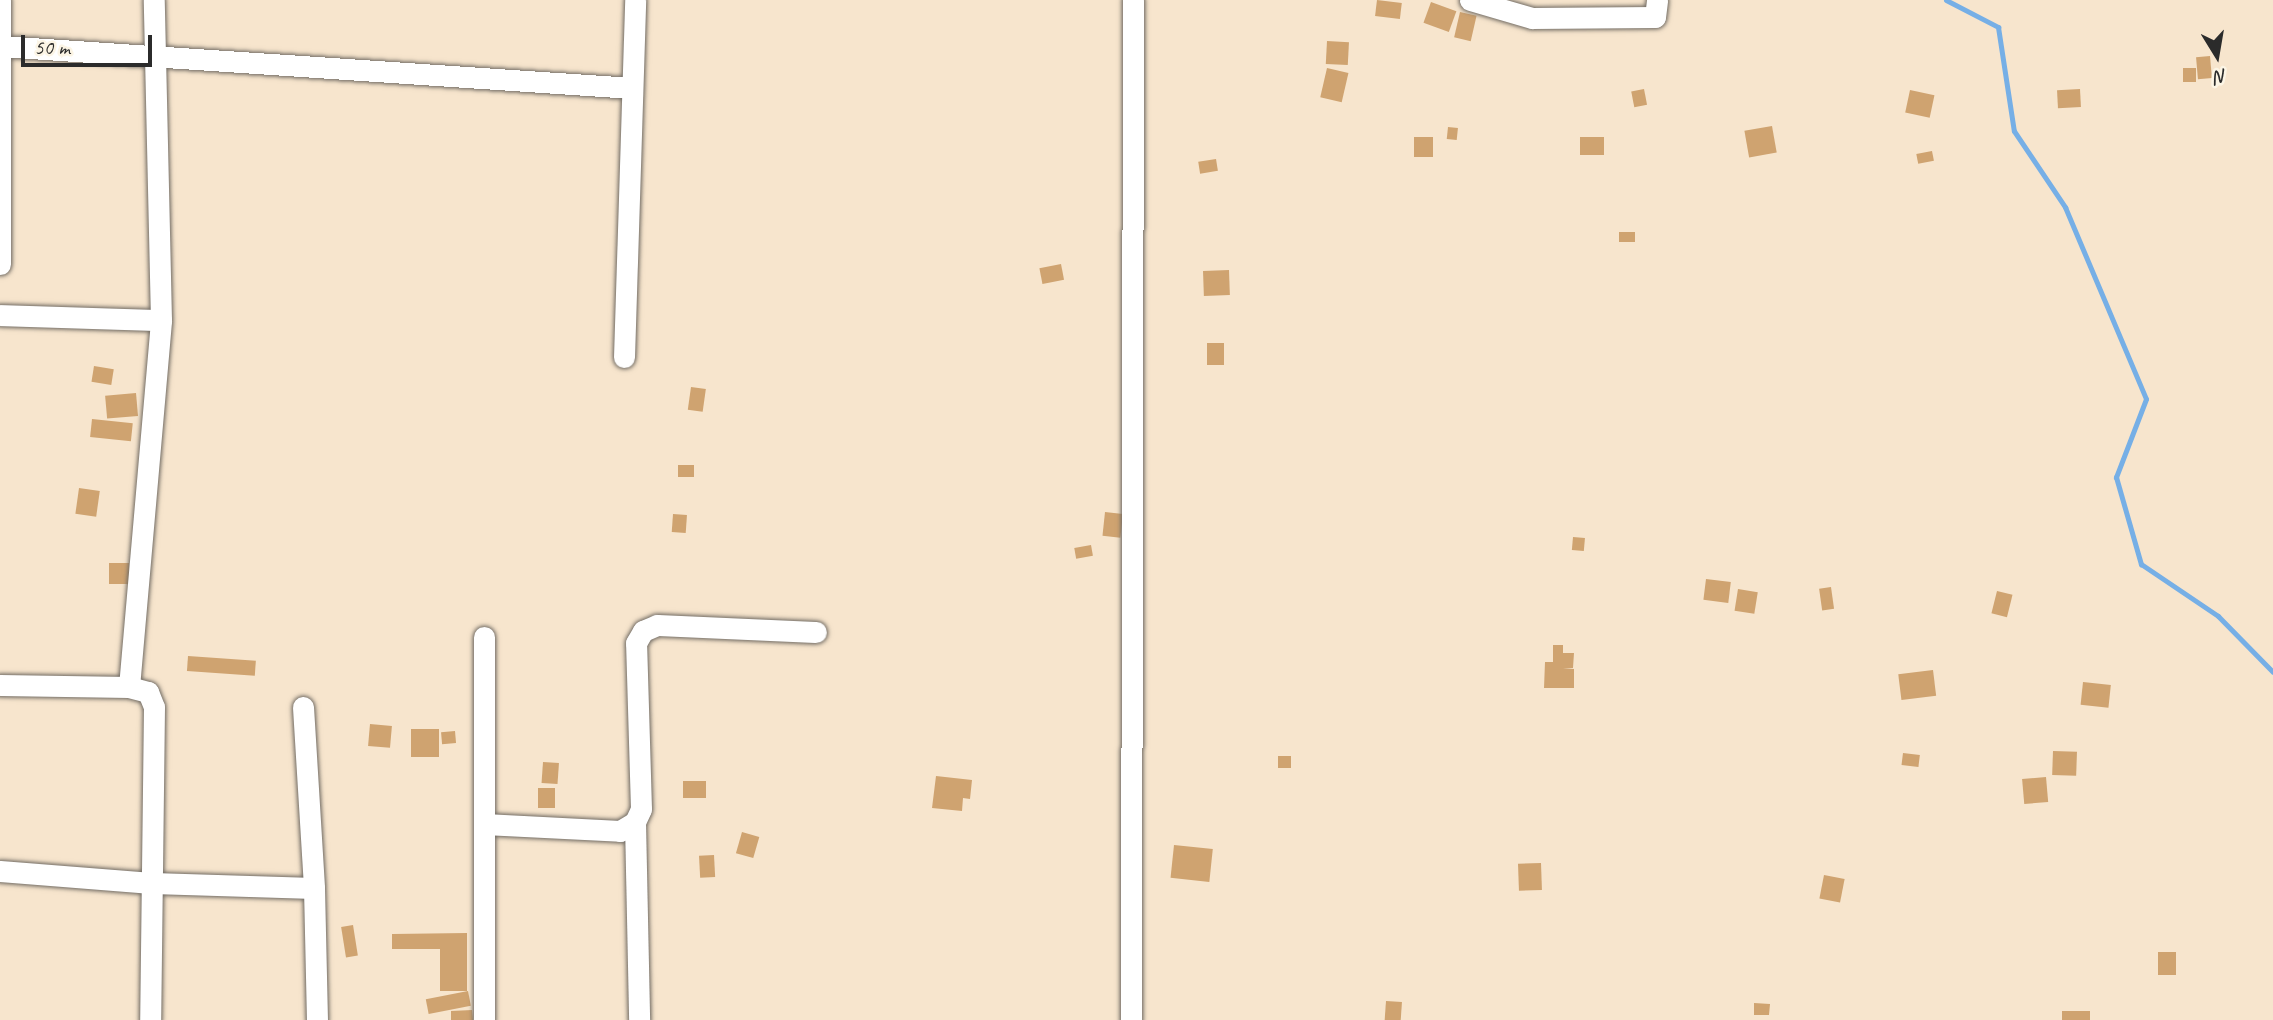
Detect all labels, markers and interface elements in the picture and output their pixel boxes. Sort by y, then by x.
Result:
scale bar [24,21,156,65]
north arrow [2182,21,2252,91]
text: 50 m [34,34,70,60]
text: N [2213,64,2229,90]

